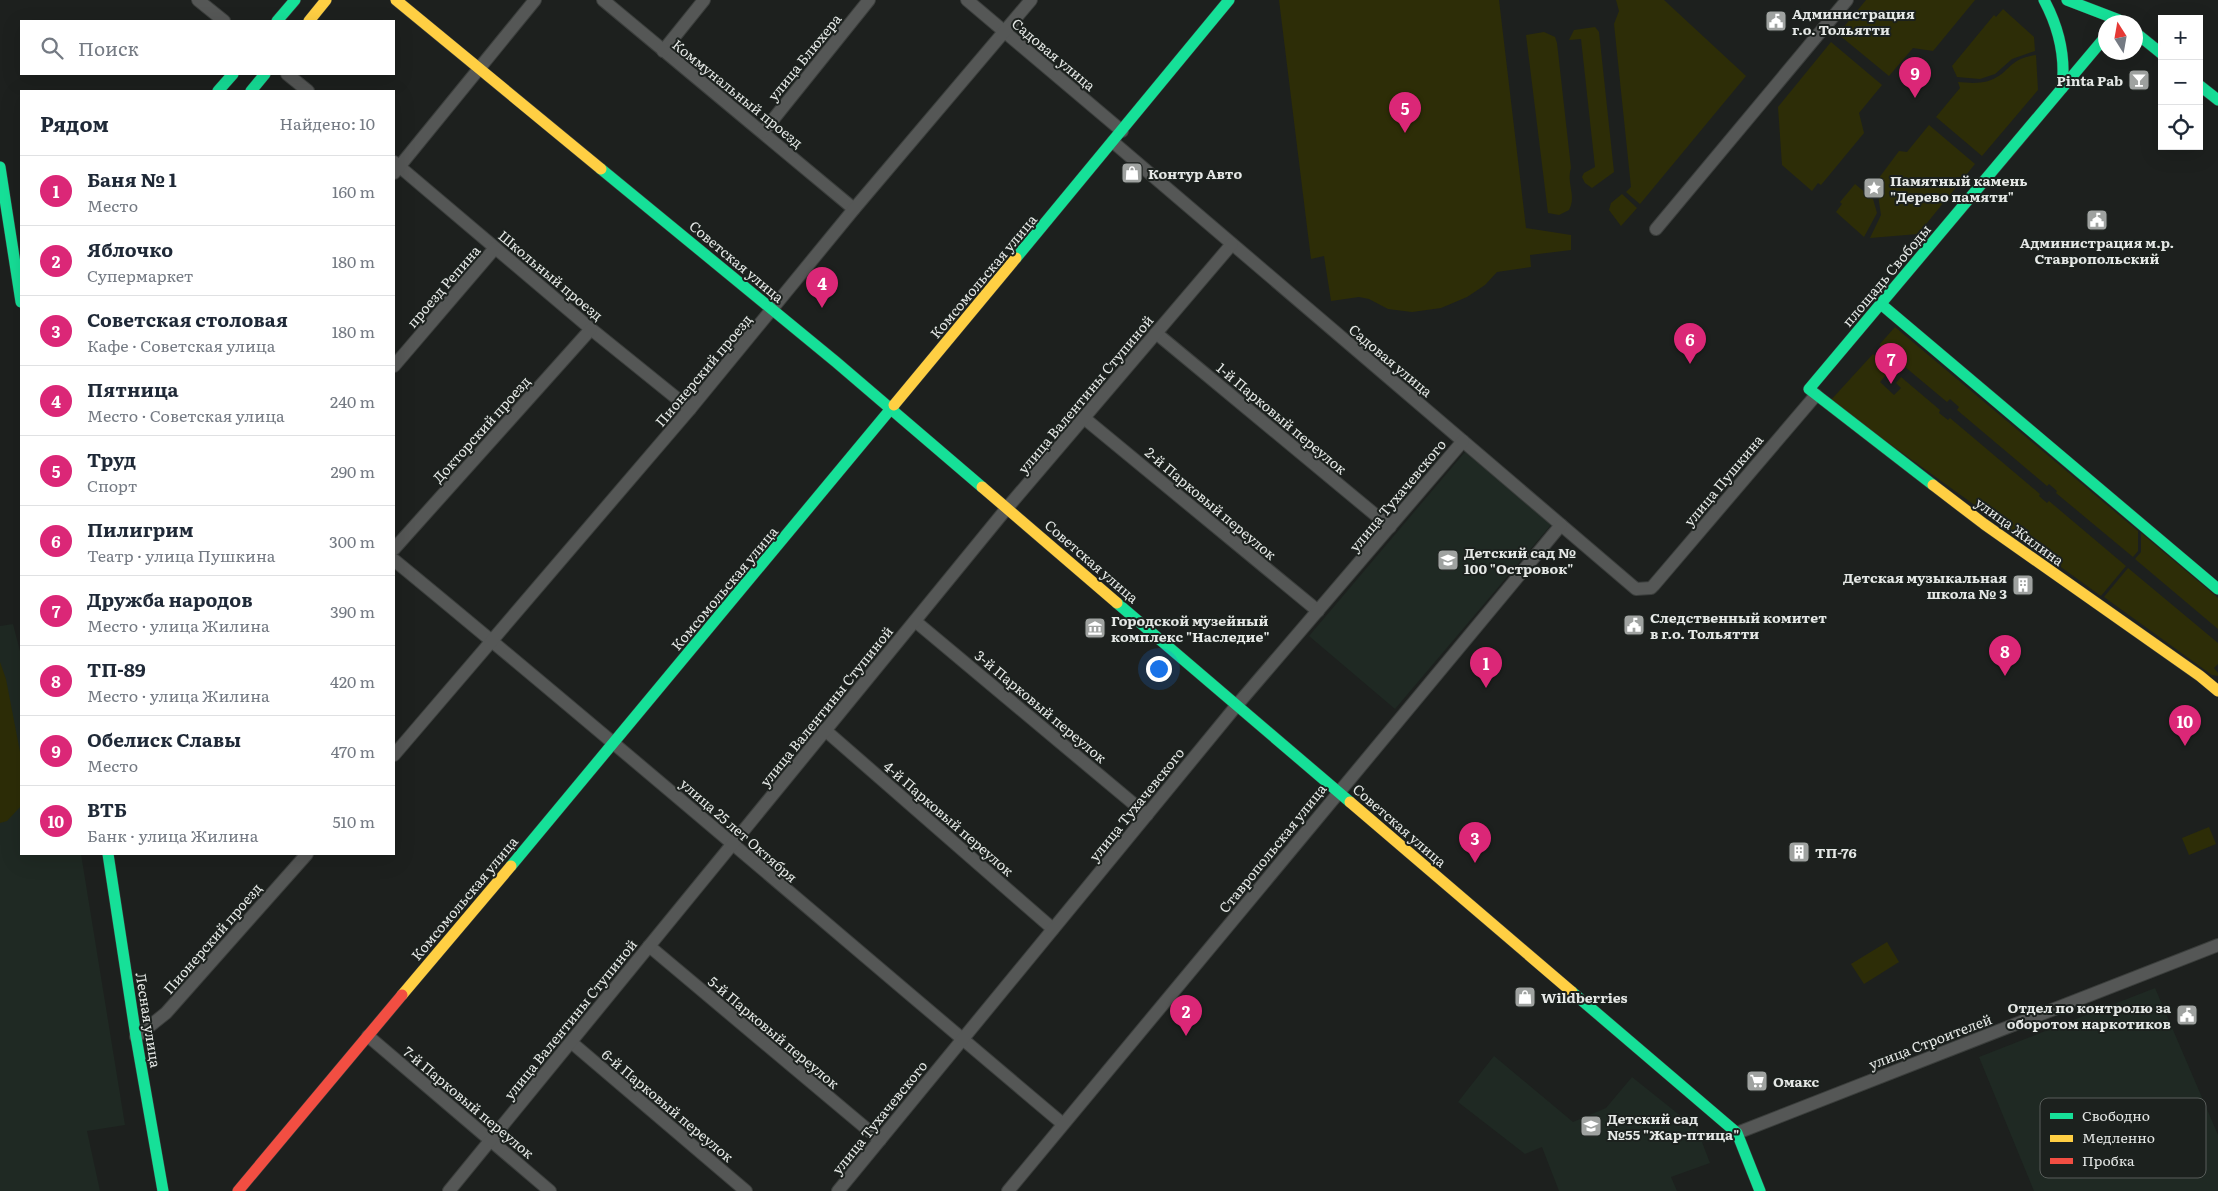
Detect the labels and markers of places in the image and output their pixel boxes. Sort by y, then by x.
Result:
place label: Администрация г.о. Тольятти [1792,3,1915,39]
public building icon: Администрация г.о. Тольятти [1764,9,1788,33]
pin: 9 [1899,57,1931,98]
bar icon: Pinta Pab [2127,68,2151,92]
place label: Pinta Pab [2057,70,2123,90]
pin: 5 [1389,92,1421,133]
shop icon: Контур Авто [1120,161,1144,185]
place label: Контур Авто [1148,163,1242,183]
place label: Памятный камень "Дерево памяти" [1890,170,2028,206]
place icon: Памятный камень "Дерево памяти" [1862,176,1886,200]
public building icon: Администрация м.р. Ставропольский [2085,208,2109,232]
place label: Администрация м.р. Ставропольский [2020,232,2174,268]
pin: 4 [806,267,838,308]
pin: 6 [1674,323,1706,364]
pin: 7 [1875,343,1907,384]
place label: Детский сад № 100 "Островок" [1464,542,1576,578]
school or university icon: Детский сад № 100 "Островок" [1436,548,1460,572]
place label: Детская музыкальная школа № 3 [1843,567,2007,603]
building icon: Детская музыкальная школа № 3 [2011,573,2035,597]
place label: Следственный комитет в г.о. Тольятти [1650,607,1827,643]
place label: Городской музейный комплекс "Наследие" [1111,610,1270,646]
public building icon: Следственный комитет в г.о. Тольятти [1622,613,1646,637]
museum icon: Городской музейный комплекс "Наследие" [1083,616,1107,640]
pin: 8 [1989,635,2021,676]
pin: 1 [1470,647,1502,688]
pin: 10 [2169,705,2201,746]
pin: 3 [1459,822,1491,863]
building icon: ТП-76 [1787,840,1811,864]
place label: ТП-76 [1815,842,1857,862]
shop icon: Wildberries [1513,985,1537,1009]
place label: Wildberries [1541,987,1628,1007]
pin: 2 [1170,995,1202,1036]
place label: Отдел по контролю за оборотом наркотиков [2007,997,2172,1033]
public building icon: Отдел по контролю за оборотом наркотиков [2175,1003,2199,1027]
supermarket icon: Омакс [1745,1069,1769,1093]
place label: Омакс [1773,1071,1820,1091]
place label: Детский сад №55 "Жар-птица" [1607,1108,1739,1144]
school or university icon: Детский сад №55 "Жар-птица" [1579,1114,1603,1138]

